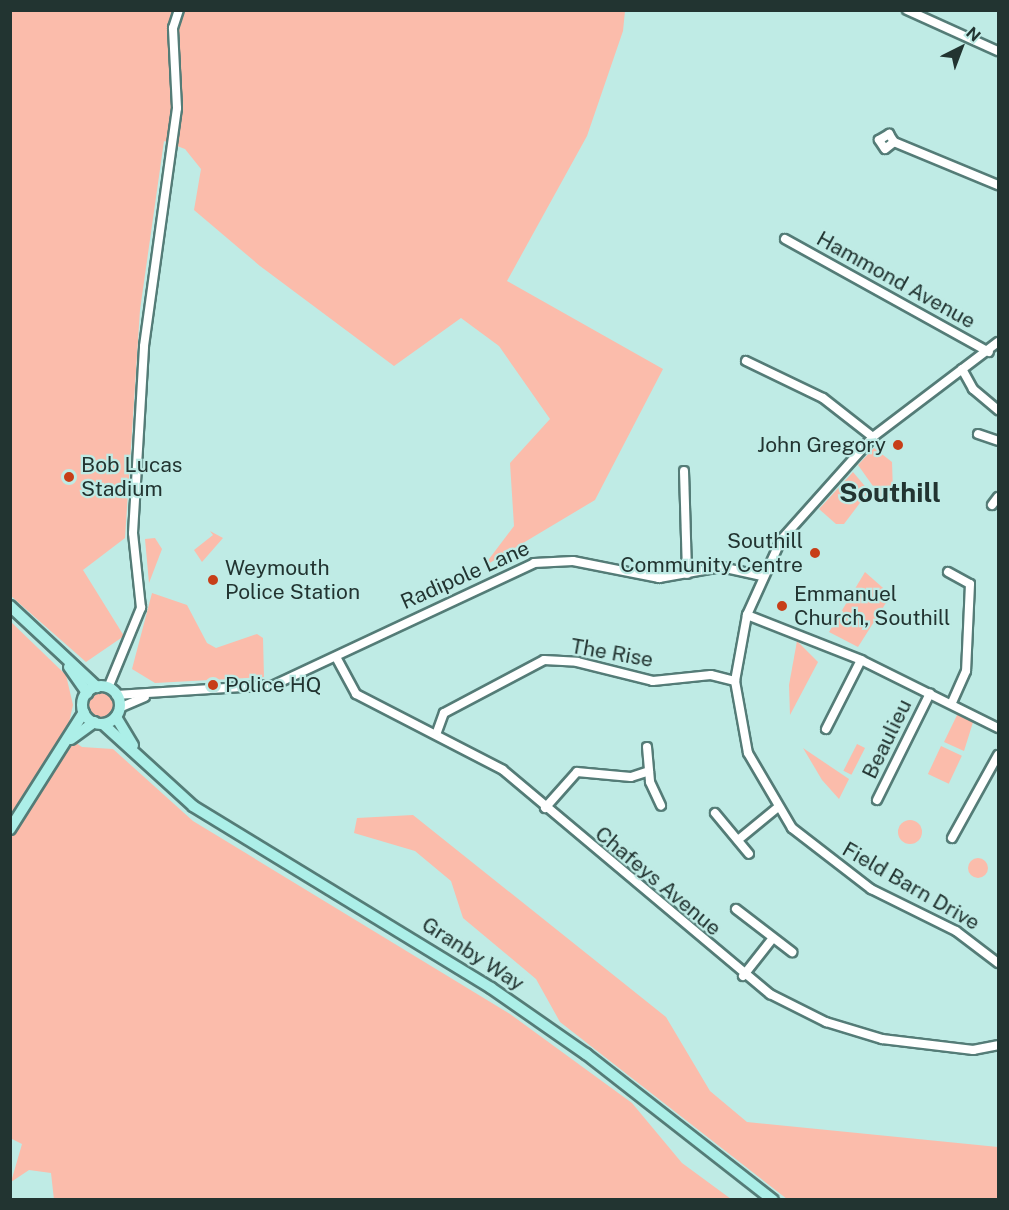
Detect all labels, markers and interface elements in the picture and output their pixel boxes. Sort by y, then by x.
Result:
north arrow [931,18,991,78]
text: N [962,23,984,45]
street label: Hammond Avenue [812,226,980,334]
place label: John Gregory [757,432,886,458]
marker: John Gregory [891,438,905,452]
place label: Bob Lucas Stadium [81,452,182,502]
marker: Bob Lucas Stadium [62,470,76,484]
district label: Southill [839,477,941,509]
place label: Southill Community Centre [620,528,803,578]
street label: Radipole Lane [397,535,533,615]
marker: Southill Community Centre [808,546,822,560]
place label: Weymouth Police Station [225,555,360,605]
marker: Weymouth Police Station [206,573,220,587]
place label: Emmanuel Church, Southill [794,581,951,631]
marker: Emmanuel Church, Southill [775,599,789,613]
street label: The Rise [569,633,655,673]
place label: Police HQ [225,672,322,698]
marker: Police HQ [206,678,220,692]
street label: Beaulieu [857,695,917,783]
street label: Chafeys Avenue [590,821,726,941]
street label: Field Barn Drive [838,836,984,936]
street label: Granby Way [417,911,529,997]

